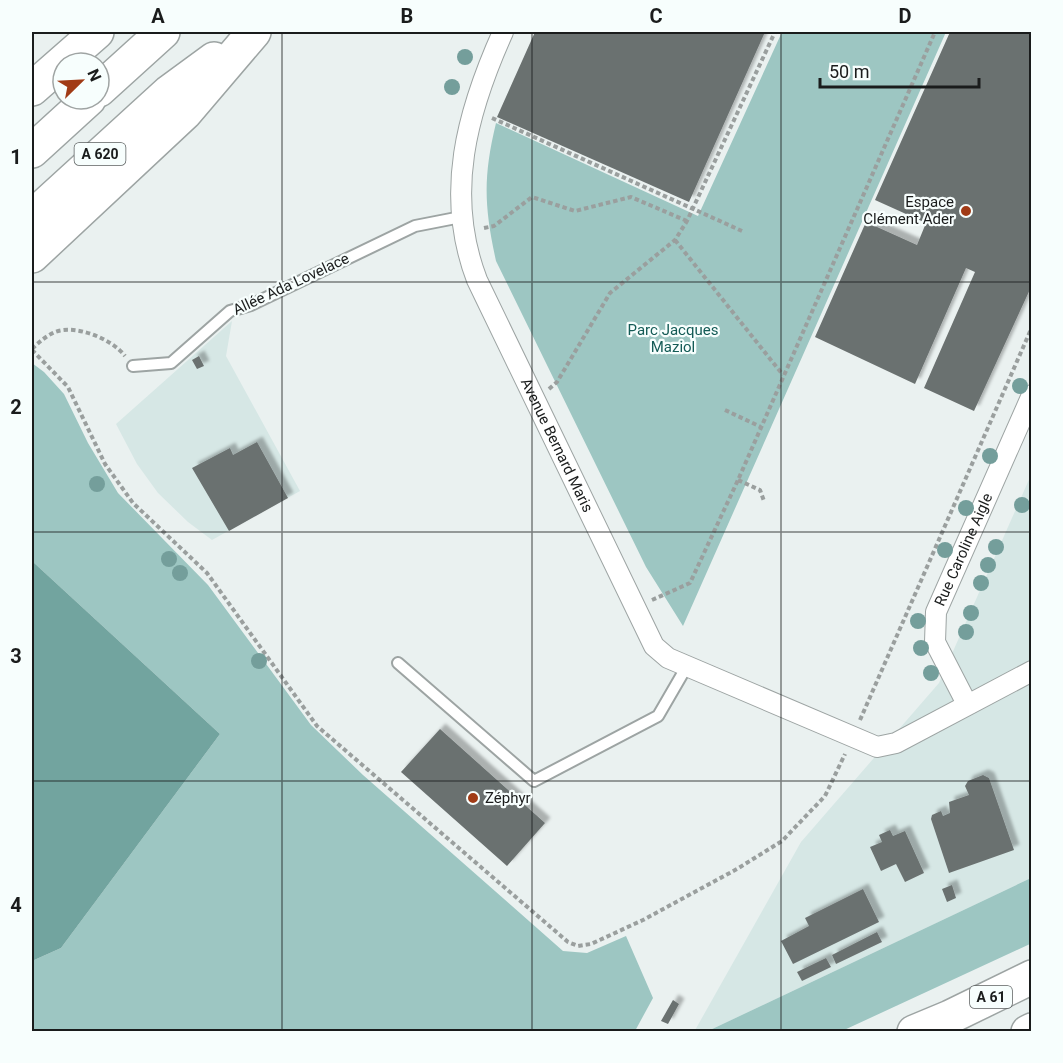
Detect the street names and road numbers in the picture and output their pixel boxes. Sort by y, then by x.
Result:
road number: A 620 [74,143,126,165]
street label: Allée Ada Lovelace [230,249,352,319]
street label: Avenue Bernard Maris [517,375,597,515]
street label: Rue Caroline Aigle [931,490,996,609]
road number: A 61 [970,986,1012,1008]

